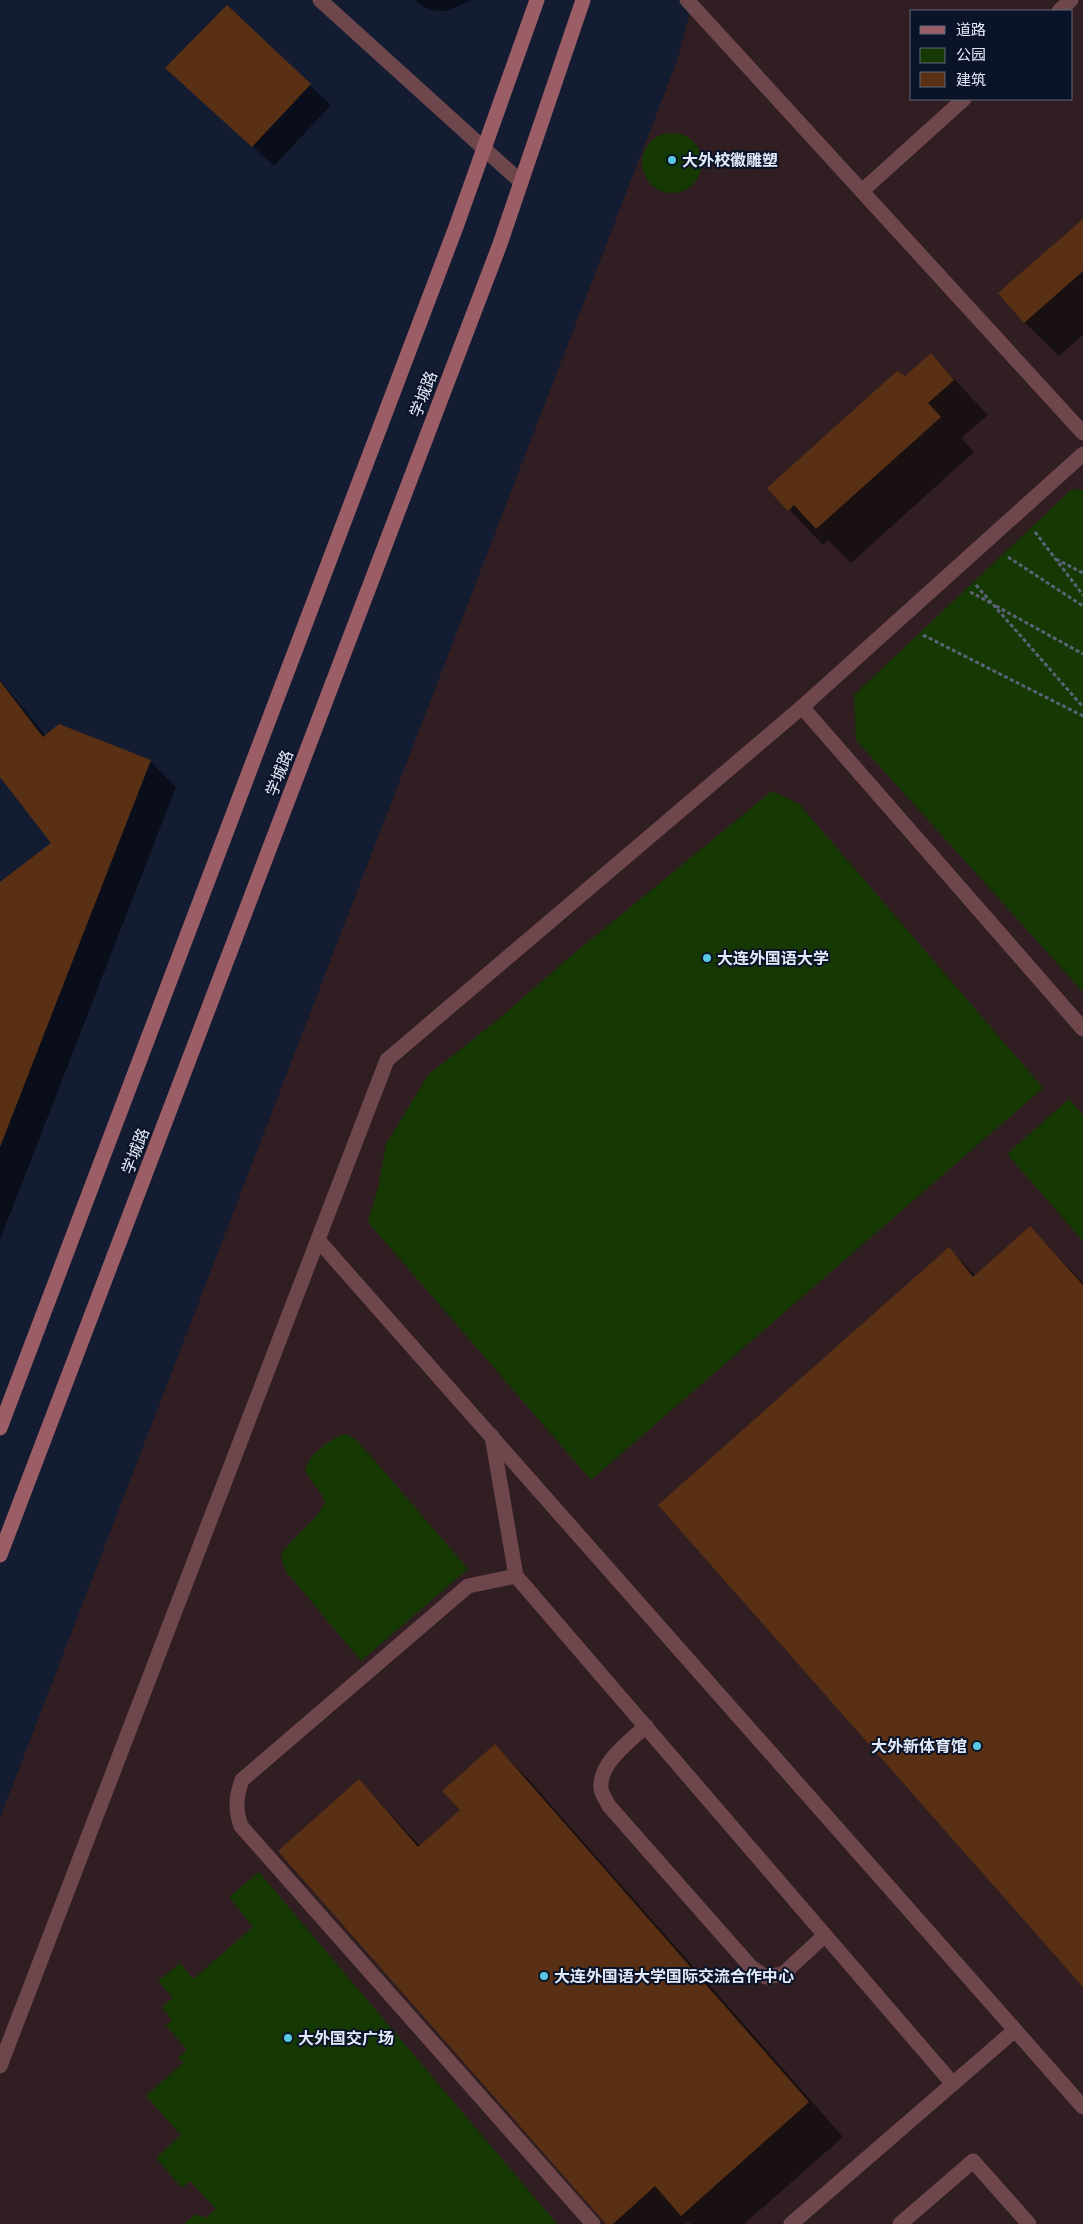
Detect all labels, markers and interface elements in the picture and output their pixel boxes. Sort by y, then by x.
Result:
legend [910,10,1073,100]
text: 道路 [956,20,986,39]
text: 公园 [956,45,986,64]
text: 建筑 [956,70,986,89]
place label: 大外校徽雕塑 [682,150,778,171]
marker: 大外校徽雕塑 [666,154,678,166]
street label: 学城路 [405,368,442,420]
street label: 学城路 [261,747,298,799]
place label: 大连外国语大学 [717,948,829,969]
marker: 大连外国语大学 [701,952,713,964]
street label: 学城路 [117,1125,154,1177]
place label: 大外新体育馆 [871,1736,967,1757]
marker: 大外新体育馆 [971,1740,983,1752]
place label: 大连外国语大学国际交流合作中心 [554,1966,794,1987]
marker: 大连外国语大学国际交流合作中心 [538,1970,550,1982]
place label: 大外国交广场 [298,2028,394,2049]
marker: 大外国交广场 [282,2032,294,2044]

